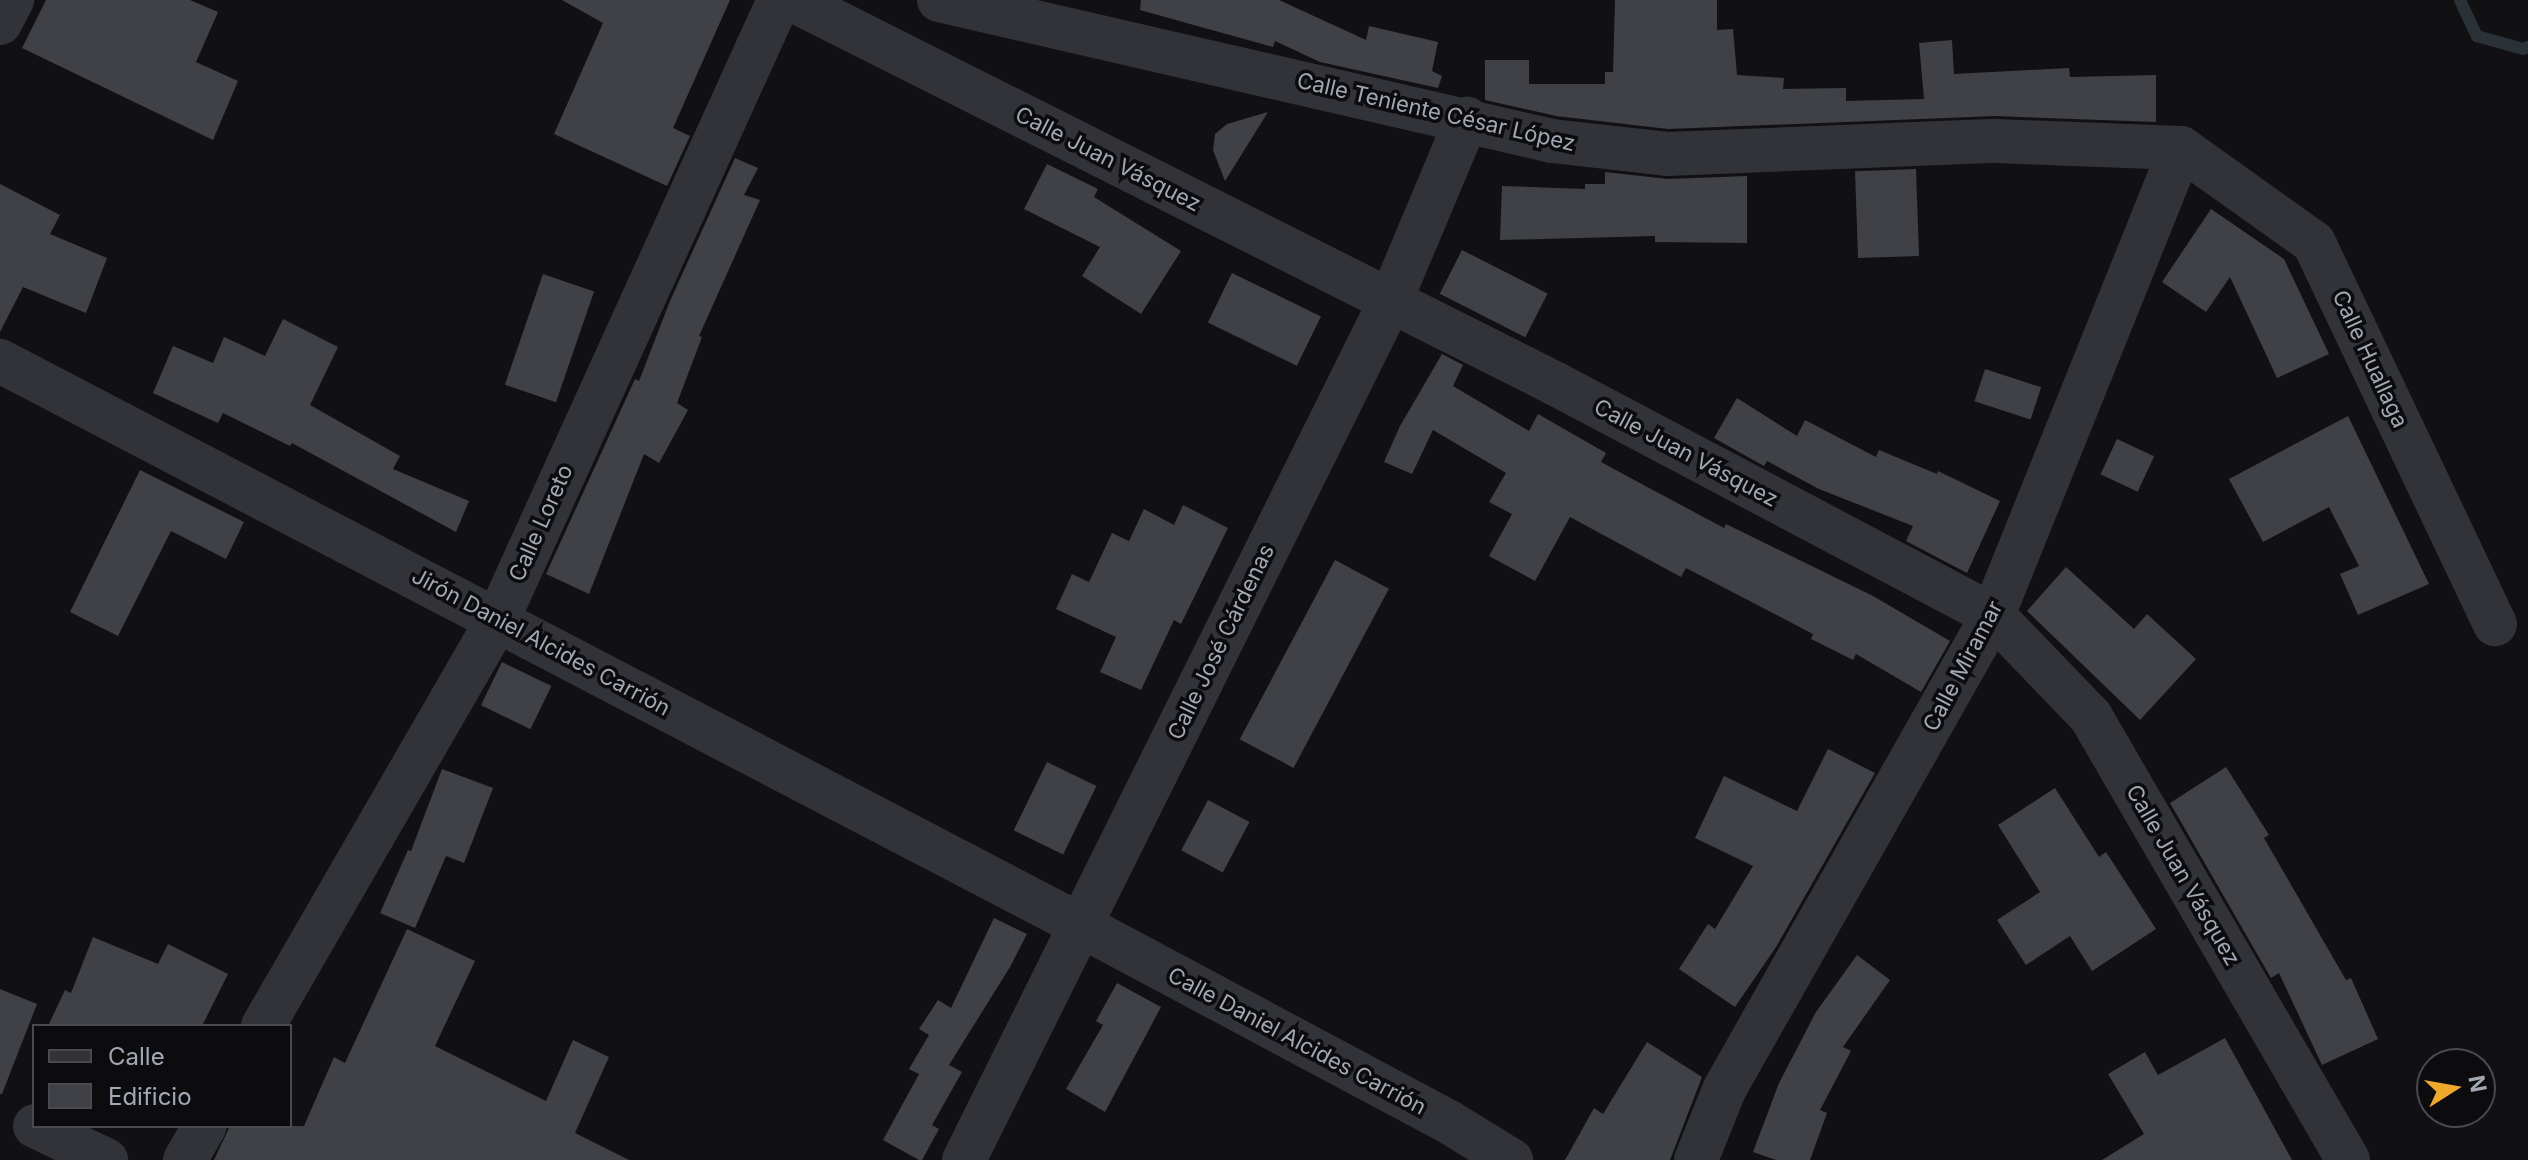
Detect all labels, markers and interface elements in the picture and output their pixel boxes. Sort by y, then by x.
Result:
street label: Calle Teniente César López [1294,67,1578,157]
street label: Calle Juan Vásquez [1011,101,1205,217]
street label: Calle Huallaga [2327,286,2413,432]
street label: Calle Juan Vásquez [1590,393,1782,513]
street label: Calle Loreto [504,461,578,585]
street label: Calle José Cárdenas [1162,540,1280,744]
street label: Jirón Daniel Alcides Carrión [407,563,675,721]
street label: Calle Miramar [1918,596,2008,736]
street label: Calle Juan Vásquez [2120,780,2246,970]
street label: Calle Daniel Alcides Carrión [1163,962,1431,1120]
legend [32,1024,292,1128]
text: Calle [108,1042,165,1071]
north arrow [2416,1048,2496,1128]
text: N [2463,1073,2492,1095]
text: Edificio [108,1082,192,1111]

